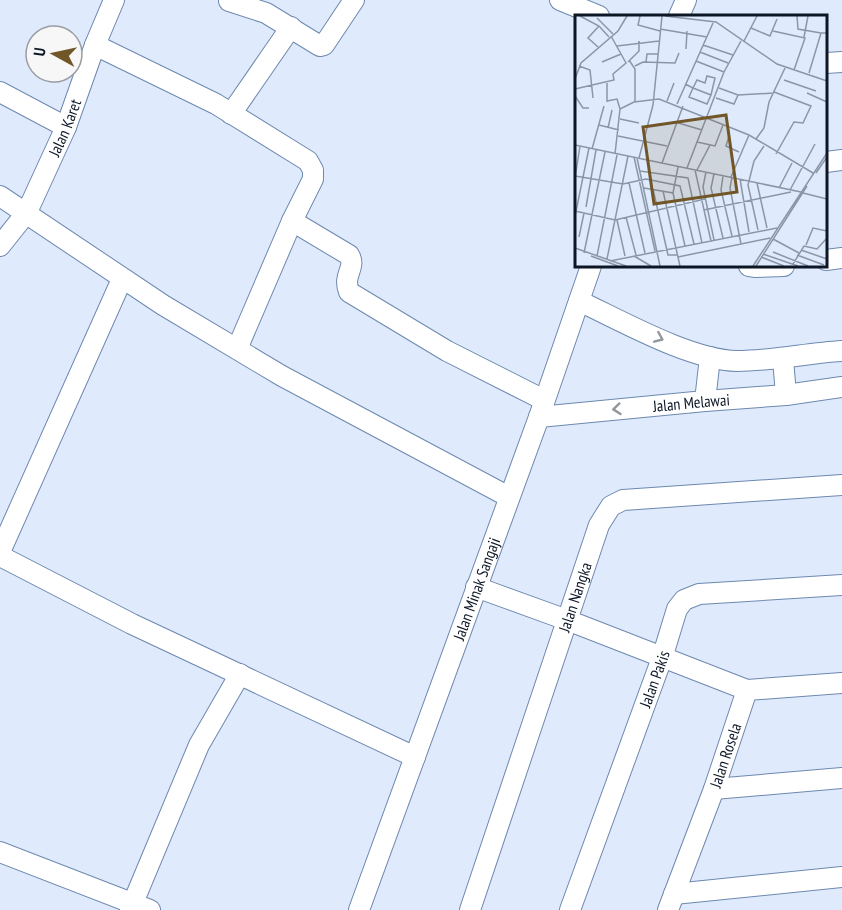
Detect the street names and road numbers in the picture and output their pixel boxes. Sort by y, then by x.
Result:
street label: Jalan Karet [44,96,85,160]
street label: Jalan Melawai [651,389,730,416]
street label: Jalan Minak Sangaji [448,535,504,644]
street label: Jalan Nangka [554,560,596,636]
street label: Jalan Pakis [634,648,674,711]
street label: Jalan Rosela [705,720,745,791]

